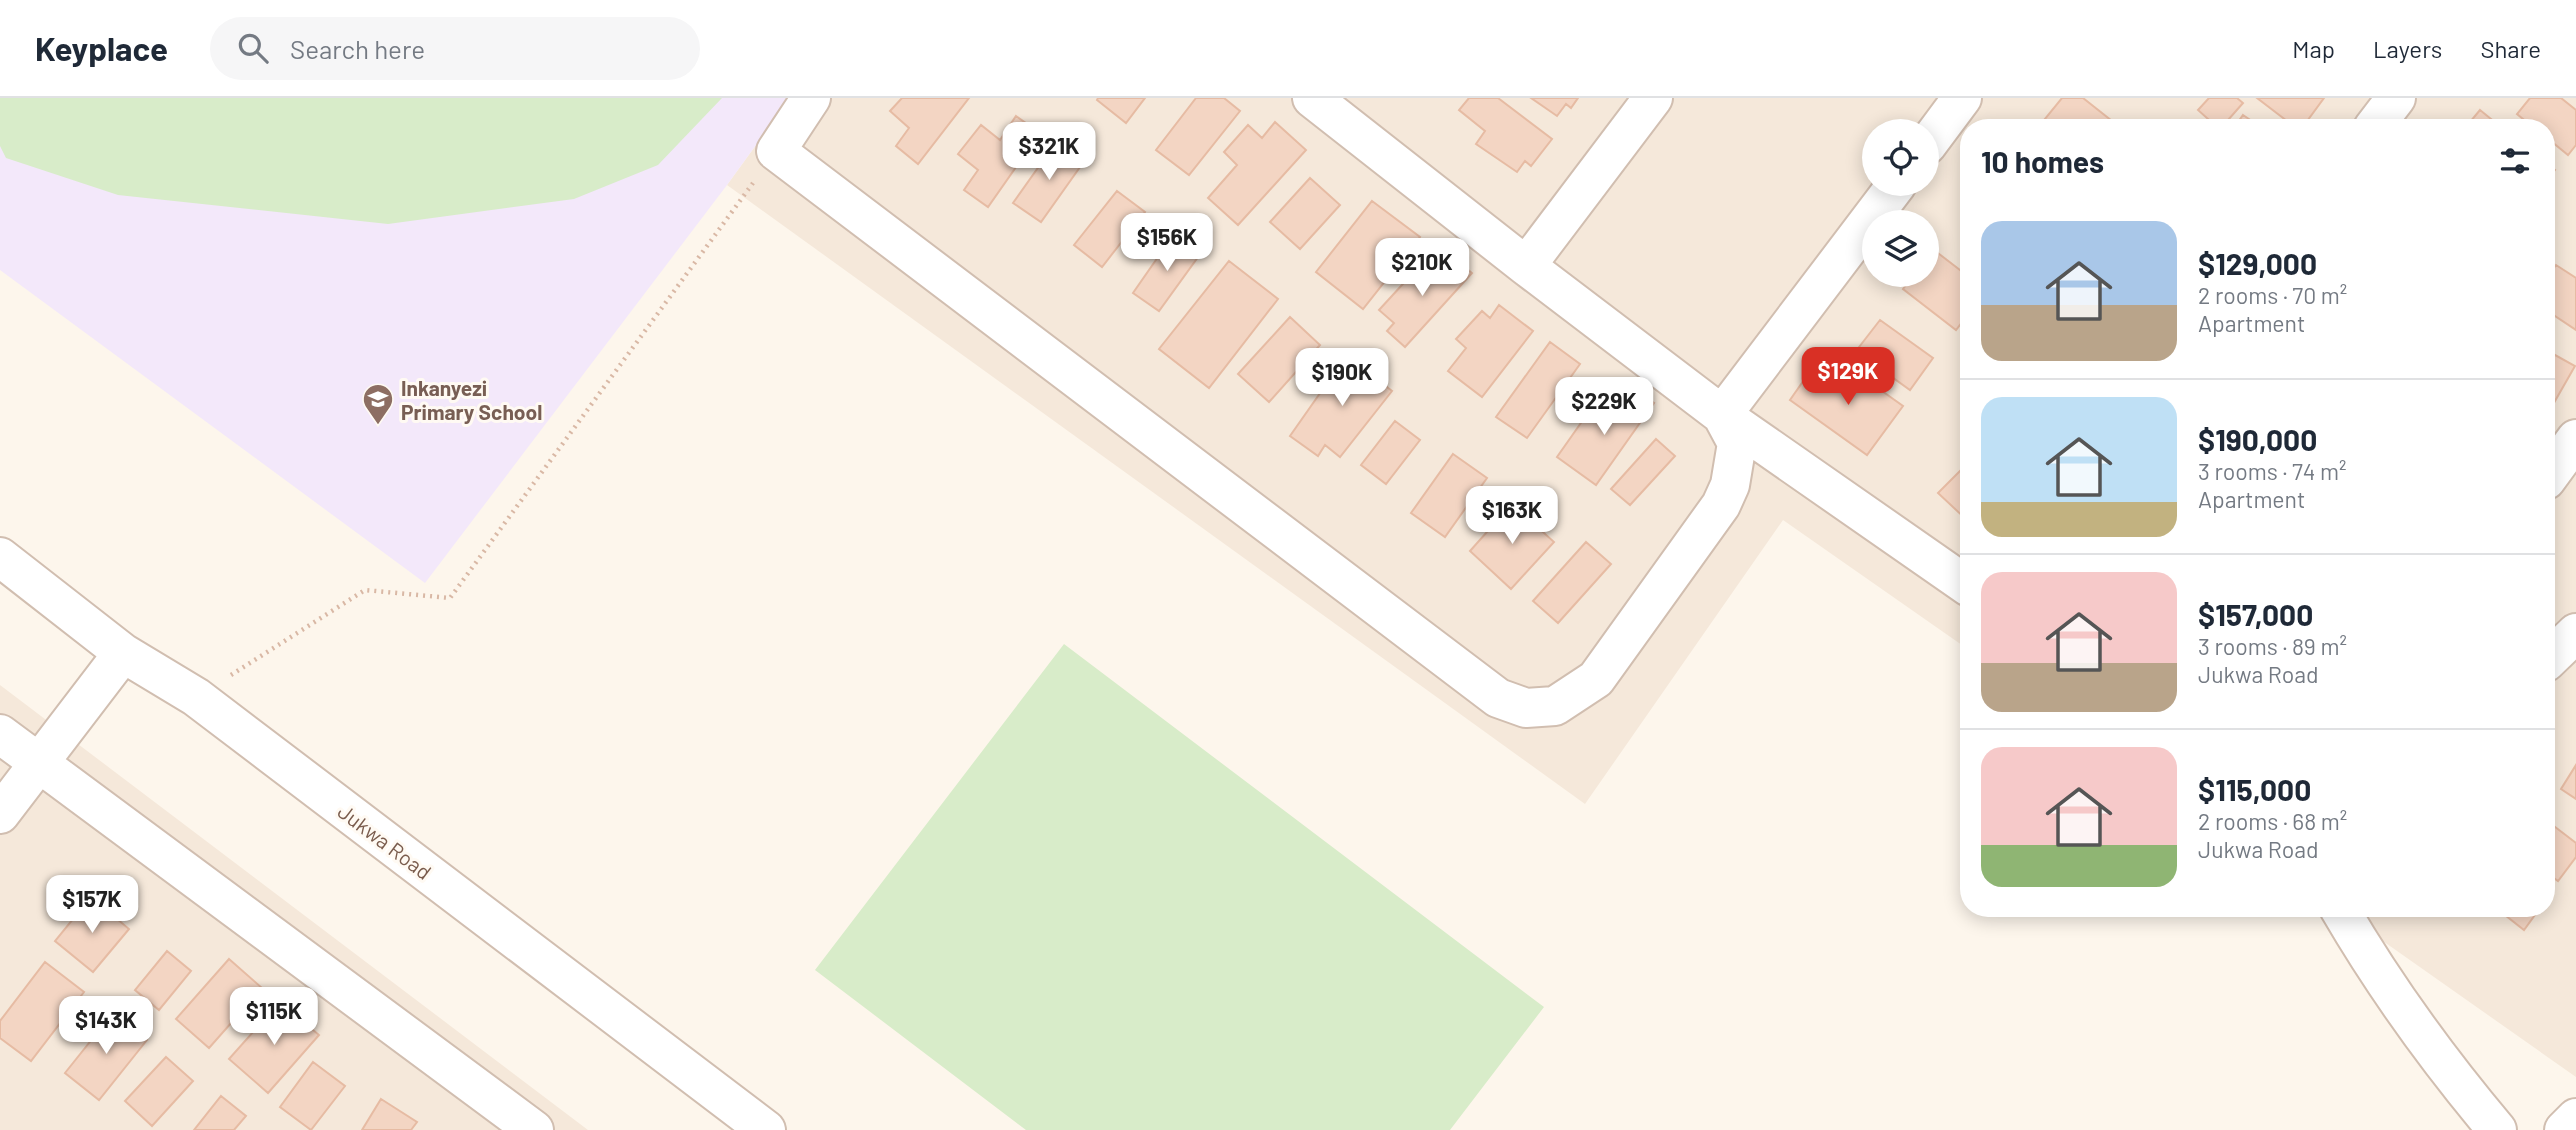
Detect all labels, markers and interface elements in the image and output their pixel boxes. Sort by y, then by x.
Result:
search box [210,17,700,80]
text: Keyplace [35,28,168,68]
icon: search [234,29,272,67]
text: Search here [290,33,425,64]
text: Map [2292,34,2335,63]
text: Layers [2373,34,2442,63]
text: Share [2480,34,2541,63]
map controls [1862,119,1939,287]
button: locate [1862,119,1939,196]
pin: $321K [1000,122,1098,182]
text: $321K [1019,131,1079,159]
icon: filters [2496,142,2534,180]
text: 10 homes [1981,143,2104,179]
button: layers [1862,210,1939,287]
pin: $156K [1118,214,1216,273]
text: $156K [1137,222,1197,250]
pin: $210K [1373,238,1471,298]
text: $129,000 [2198,245,2317,281]
text: $210K [1391,247,1453,275]
icon: home [2037,249,2121,333]
text: 2 rooms · 70 m² [2198,281,2347,309]
text: Apartment [2198,309,2305,337]
pin: $190K [1293,348,1391,408]
pin: $129K [1799,348,1897,407]
text: $129K [1818,356,1878,384]
text: $190K [1311,357,1373,385]
place label: Inkanyezi Primary School [401,375,542,424]
pin: $229K [1555,378,1653,437]
school or university icon: Inkanyezi Primary School [361,382,395,426]
text: $229K [1571,386,1637,414]
text: $190,000 [2198,421,2317,457]
icon: home [2037,425,2121,509]
text: 3 rooms · 74 m² [2198,457,2347,485]
text: Apartment [2198,485,2305,513]
pin: $163K [1463,486,1561,546]
text: $163K [1482,495,1542,523]
text: $157,000 [2198,596,2313,632]
icon: home [2037,600,2121,684]
text: 3 rooms · 89 m² [2198,632,2347,660]
text: Jukwa Road [2198,660,2319,688]
text: $115,000 [2198,771,2311,807]
icon: home [2037,775,2121,859]
street label: Jukwa Road [333,798,437,884]
text: 2 rooms · 68 m² [2198,807,2347,835]
text: Jukwa Road [2198,835,2319,863]
pin: $157K [43,876,141,935]
text: $157K [62,884,122,912]
pin: $115K [225,988,323,1047]
pin: $143K [57,996,155,1056]
text: $115K [246,996,302,1024]
text: $143K [75,1005,137,1033]

